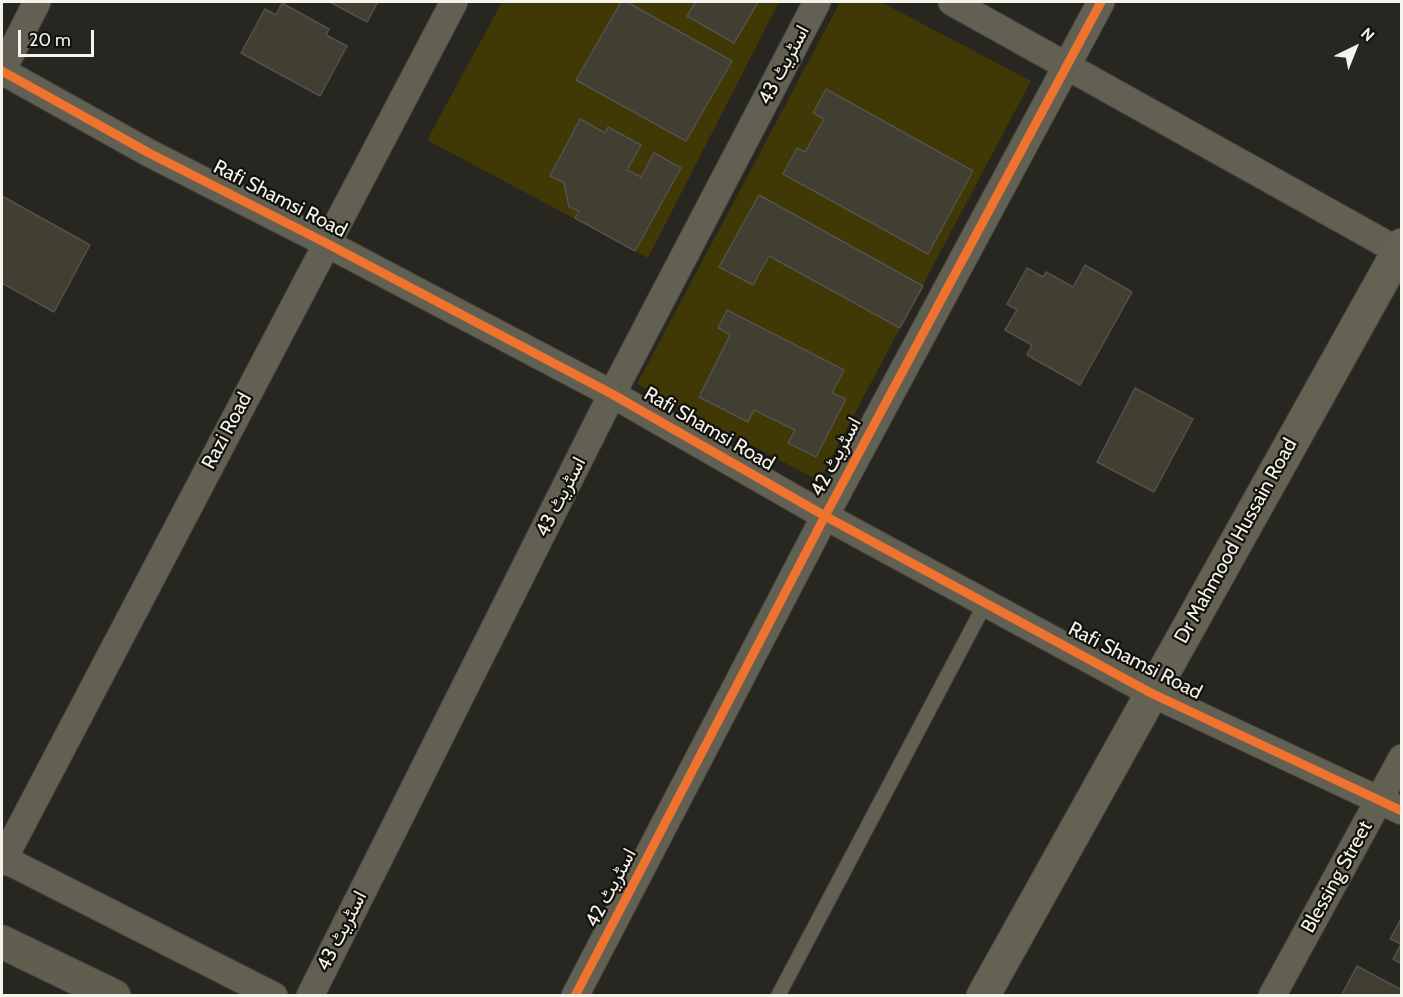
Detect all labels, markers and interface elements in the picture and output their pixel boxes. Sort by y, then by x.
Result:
scale bar [21,18,98,56]
north arrow [1325,18,1385,78]
street label: اسٹریٹ 43 [753,21,815,109]
text: N [1357,24,1378,45]
text: 20 m [29,29,71,51]
street label: Rafi Shamsi Road [209,155,351,243]
street label: Rafi Shamsi Road [639,382,779,476]
street label: Razi Road [197,389,257,473]
street label: اسٹریٹ 42 [805,413,867,501]
street label: Dr Mahmood Hussain Road [1170,434,1302,648]
street label: اسٹریٹ 43 [531,453,591,541]
street label: Rafi Shamsi Road [1064,617,1206,705]
street label: Blessing Street [1296,817,1378,937]
street label: اسٹریٹ 42 [580,844,642,932]
street label: اسٹریٹ 43 [312,887,372,975]

